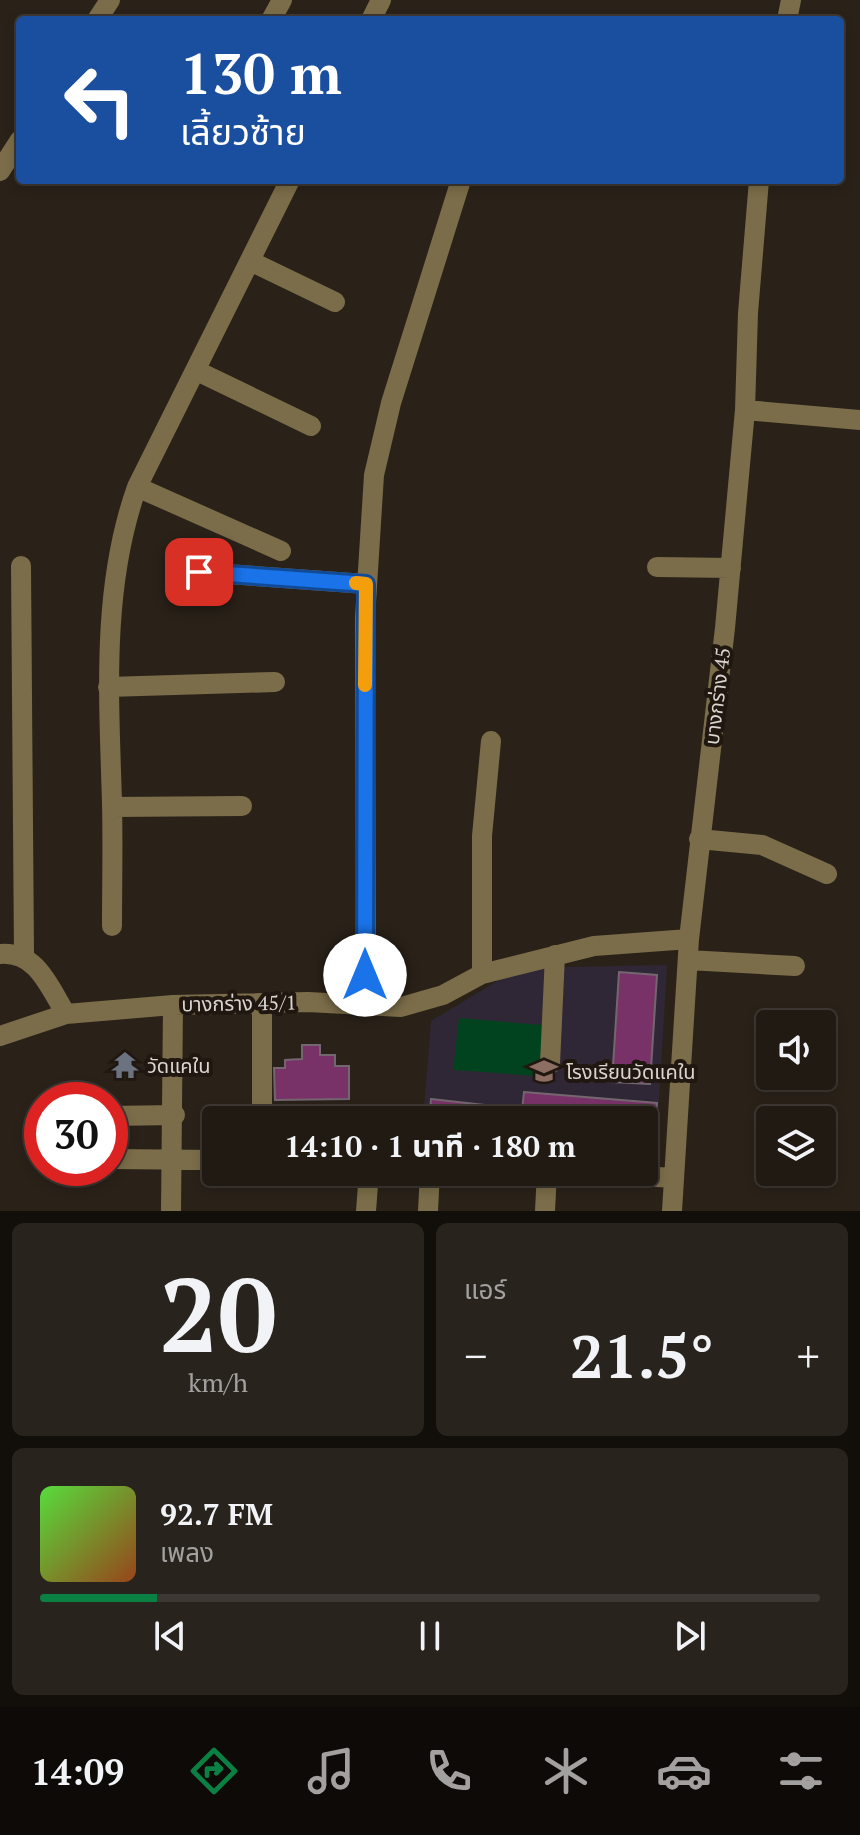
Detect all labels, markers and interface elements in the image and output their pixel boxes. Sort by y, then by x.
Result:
text: 130 m [180,36,342,110]
icon: left [48,48,152,152]
text: เลี้ยวซ้าย [180,108,306,155]
pin [165,538,233,606]
icon: arrive [177,550,221,594]
street label: บางกร่าง 45 [698,646,736,746]
position arrow [323,933,407,1017]
street label: บางกร่าง 45/1 [181,988,297,1018]
map controls [756,1010,836,1186]
button: sound [756,1010,836,1090]
temple icon: วัดแคใน [110,1050,140,1080]
place label: วัดแคใน [147,1052,211,1079]
school or university icon: โรงเรียนวัดแคใน [529,1056,559,1086]
place label: โรงเรียนวัดแคใน [566,1058,696,1085]
speed limit sign: 30 [24,1082,128,1186]
button: layers [756,1106,836,1186]
text: 14:10 · 1 นาที · 180 m [284,1126,576,1166]
text: 20 [159,1244,277,1382]
text: แอร์ [464,1272,506,1306]
text: 21.5° [570,1316,714,1395]
text: − [464,1326,487,1385]
text: + [797,1326,820,1385]
text: km/h [188,1365,248,1399]
text: 92.7 FM [160,1494,273,1534]
text: เพลง [160,1535,214,1569]
icon: previous [148,1614,192,1658]
icon: pause [408,1614,452,1658]
icon: next [668,1614,712,1658]
icon: directions [186,1743,242,1799]
icon: music [303,1743,359,1799]
icon: phone [421,1743,477,1799]
icon: climate [538,1743,594,1799]
icon: car [656,1743,712,1799]
icon: filters [773,1743,829,1799]
text: 14:09 [31,1748,124,1795]

